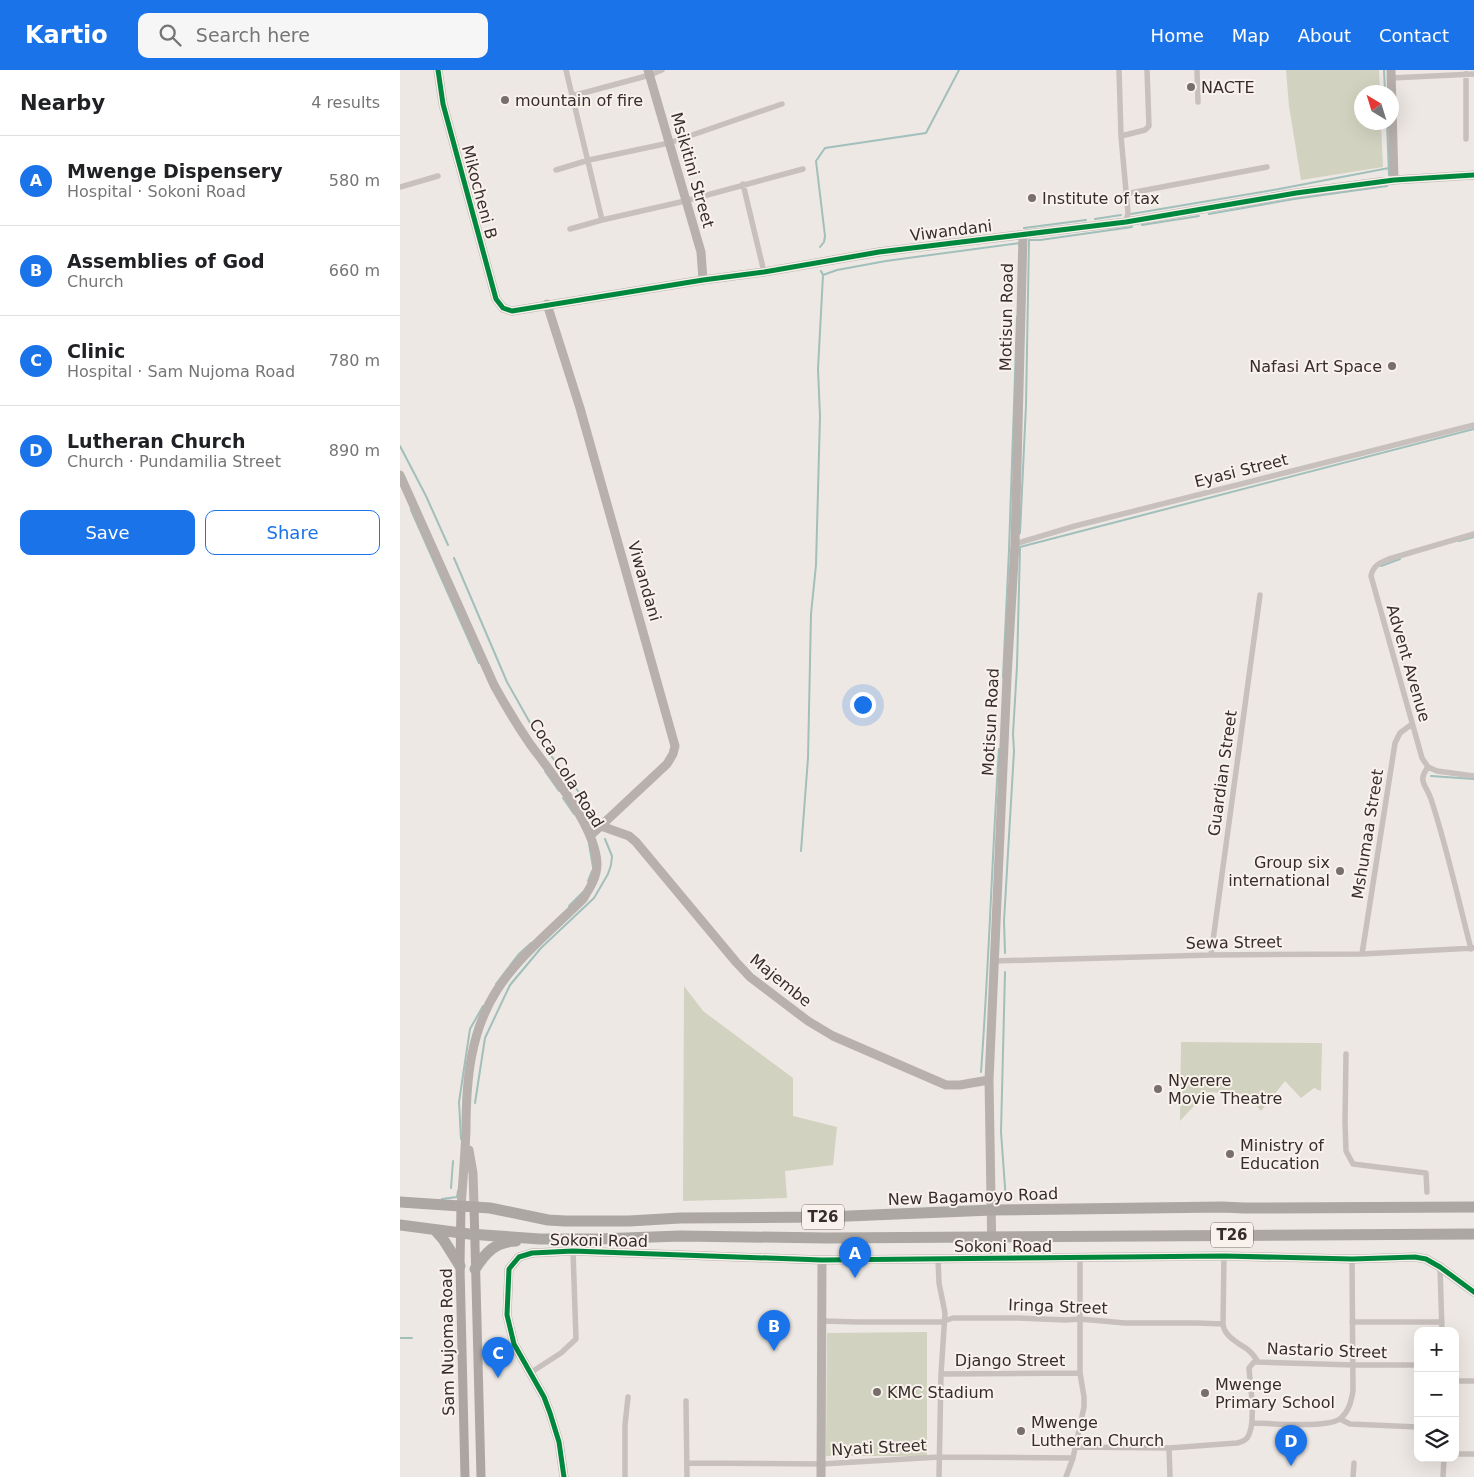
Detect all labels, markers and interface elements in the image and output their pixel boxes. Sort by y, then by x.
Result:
search box [138,13,488,58]
text: Kartio [25,21,108,49]
icon: search [156,21,184,49]
text: Search here [196,24,310,46]
text: Home [1151,25,1204,46]
text: Map [1232,25,1270,46]
text: About [1298,25,1351,46]
text: Contact [1379,25,1449,46]
place label: NACTE [1201,78,1255,97]
marker: NACTE [1185,81,1197,93]
north arrow [1354,85,1399,130]
text: Nearby [20,91,105,115]
place label: mountain of fire [515,91,643,110]
text: 4 results [311,93,380,112]
marker: mountain of fire [499,94,511,106]
street label: Msikitini Street [667,110,718,230]
street label: Mikocheni B [458,143,501,241]
text: Mwenge Dispensery [67,160,283,182]
text: A [30,171,42,190]
text: 580 m [329,171,380,190]
text: Hospital · Sokoni Road [67,182,246,201]
place label: Institute of tax [1042,189,1160,208]
marker: Institute of tax [1026,192,1038,204]
street label: Viwandani [909,216,993,245]
text: Assemblies of God [67,250,265,272]
text: B [30,261,42,280]
text: 660 m [329,261,380,280]
street label: Motisun Road [996,263,1017,371]
text: Church [67,272,124,291]
text: Clinic [67,340,125,362]
text: C [30,351,42,370]
text: 780 m [329,351,380,370]
place label: Nafasi Art Space [1249,357,1382,376]
marker: Nafasi Art Space [1386,360,1398,372]
text: Hospital · Sam Nujoma Road [67,362,295,381]
text: Lutheran Church [67,430,246,452]
text: D [29,441,43,460]
text: 890 m [329,441,380,460]
street label: Eyasi Street [1192,450,1290,491]
text: Church · Pundamilia Street [67,452,281,471]
button: Save [20,510,195,555]
button: Share [205,510,380,555]
street label: Viwandani [624,539,665,623]
street label: Advent Avenue [1383,602,1434,724]
street label: Motisun Road [978,668,1003,777]
your location [850,692,876,718]
street label: Guardian Street [1204,709,1241,837]
street label: Coca Cola Road [525,715,608,831]
street label: Mshumaa Street [1348,768,1387,900]
place label: Group six international [1228,853,1330,890]
marker: Group six international [1334,865,1346,877]
street label: Sewa Street [1186,932,1282,953]
street label: Majembe [746,950,815,1011]
place label: Nyerere Movie Theatre [1168,1071,1282,1108]
marker: Nyerere Movie Theatre [1152,1083,1164,1095]
place label: Ministry of Education [1240,1136,1324,1173]
marker: Ministry of Education [1224,1148,1236,1160]
street label: New Bagamoyo Road [887,1184,1059,1209]
road number: T26 [802,1204,844,1230]
road number: T26 [1211,1222,1253,1248]
street label: Sokoni Road [550,1230,648,1251]
pin: A [839,1237,871,1278]
street label: Sokoni Road [954,1237,1052,1256]
street label: Sam Nujoma Road [437,1268,458,1416]
street label: Iringa Street [1008,1295,1108,1318]
pin: B [758,1310,790,1351]
map controls [1414,1327,1459,1462]
button: + [1414,1327,1459,1372]
pin: C [482,1337,514,1378]
street label: Nastario Street [1266,1339,1388,1362]
street label: Django Street [955,1351,1065,1370]
button: − [1414,1372,1459,1417]
place label: Mwenge Primary School [1215,1375,1335,1412]
place label: KMC Stadium [887,1383,994,1402]
marker: KMC Stadium [871,1386,883,1398]
marker: Mwenge Primary School [1199,1387,1211,1399]
place label: Mwenge Lutheran Church [1031,1413,1164,1450]
button: layers [1414,1417,1459,1462]
marker: Mwenge Lutheran Church [1015,1425,1027,1437]
pin: D [1275,1425,1307,1466]
street label: Nyati Street [831,1436,927,1459]

